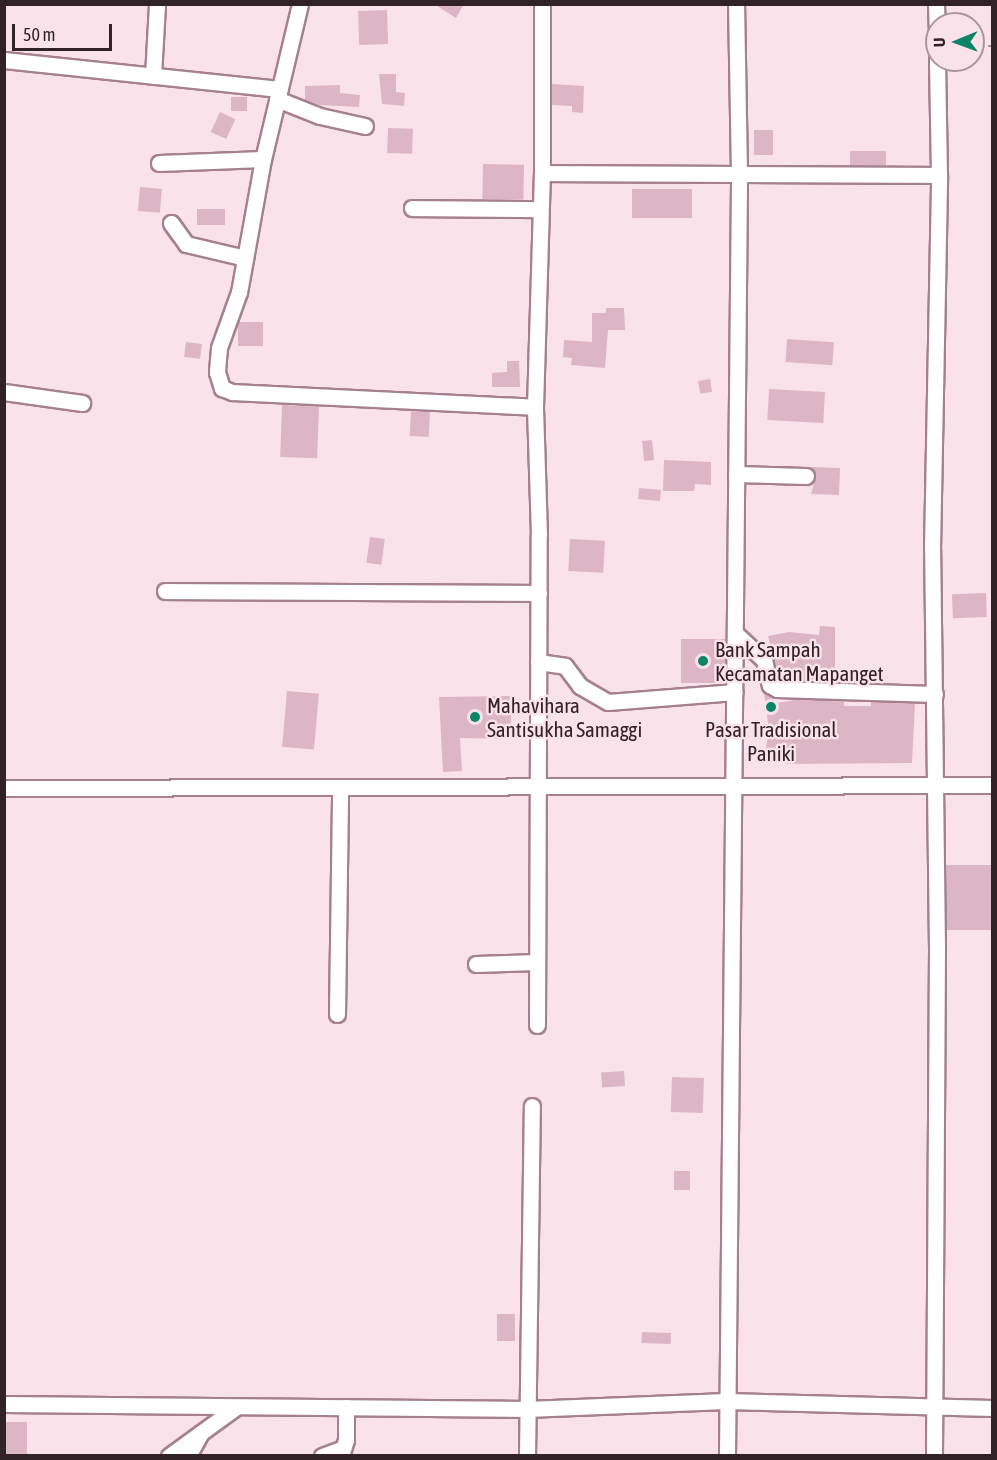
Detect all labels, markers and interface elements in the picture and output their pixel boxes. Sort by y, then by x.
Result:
scale bar [15,12,116,50]
north arrow [925,12,985,72]
text: 50 m [23,24,55,45]
text: U [930,37,948,47]
place label: Bank Sampah Kecamatan Mapanget [715,636,884,686]
marker: Bank Sampah Kecamatan Mapanget [696,654,710,668]
place label: Mahavihara Santisukha Samaggi [487,692,642,742]
marker: Pasar Tradisional Paniki [764,700,778,714]
marker: Mahavihara Santisukha Samaggi [468,710,482,724]
place label: Pasar Tradisional Paniki [705,716,837,766]

